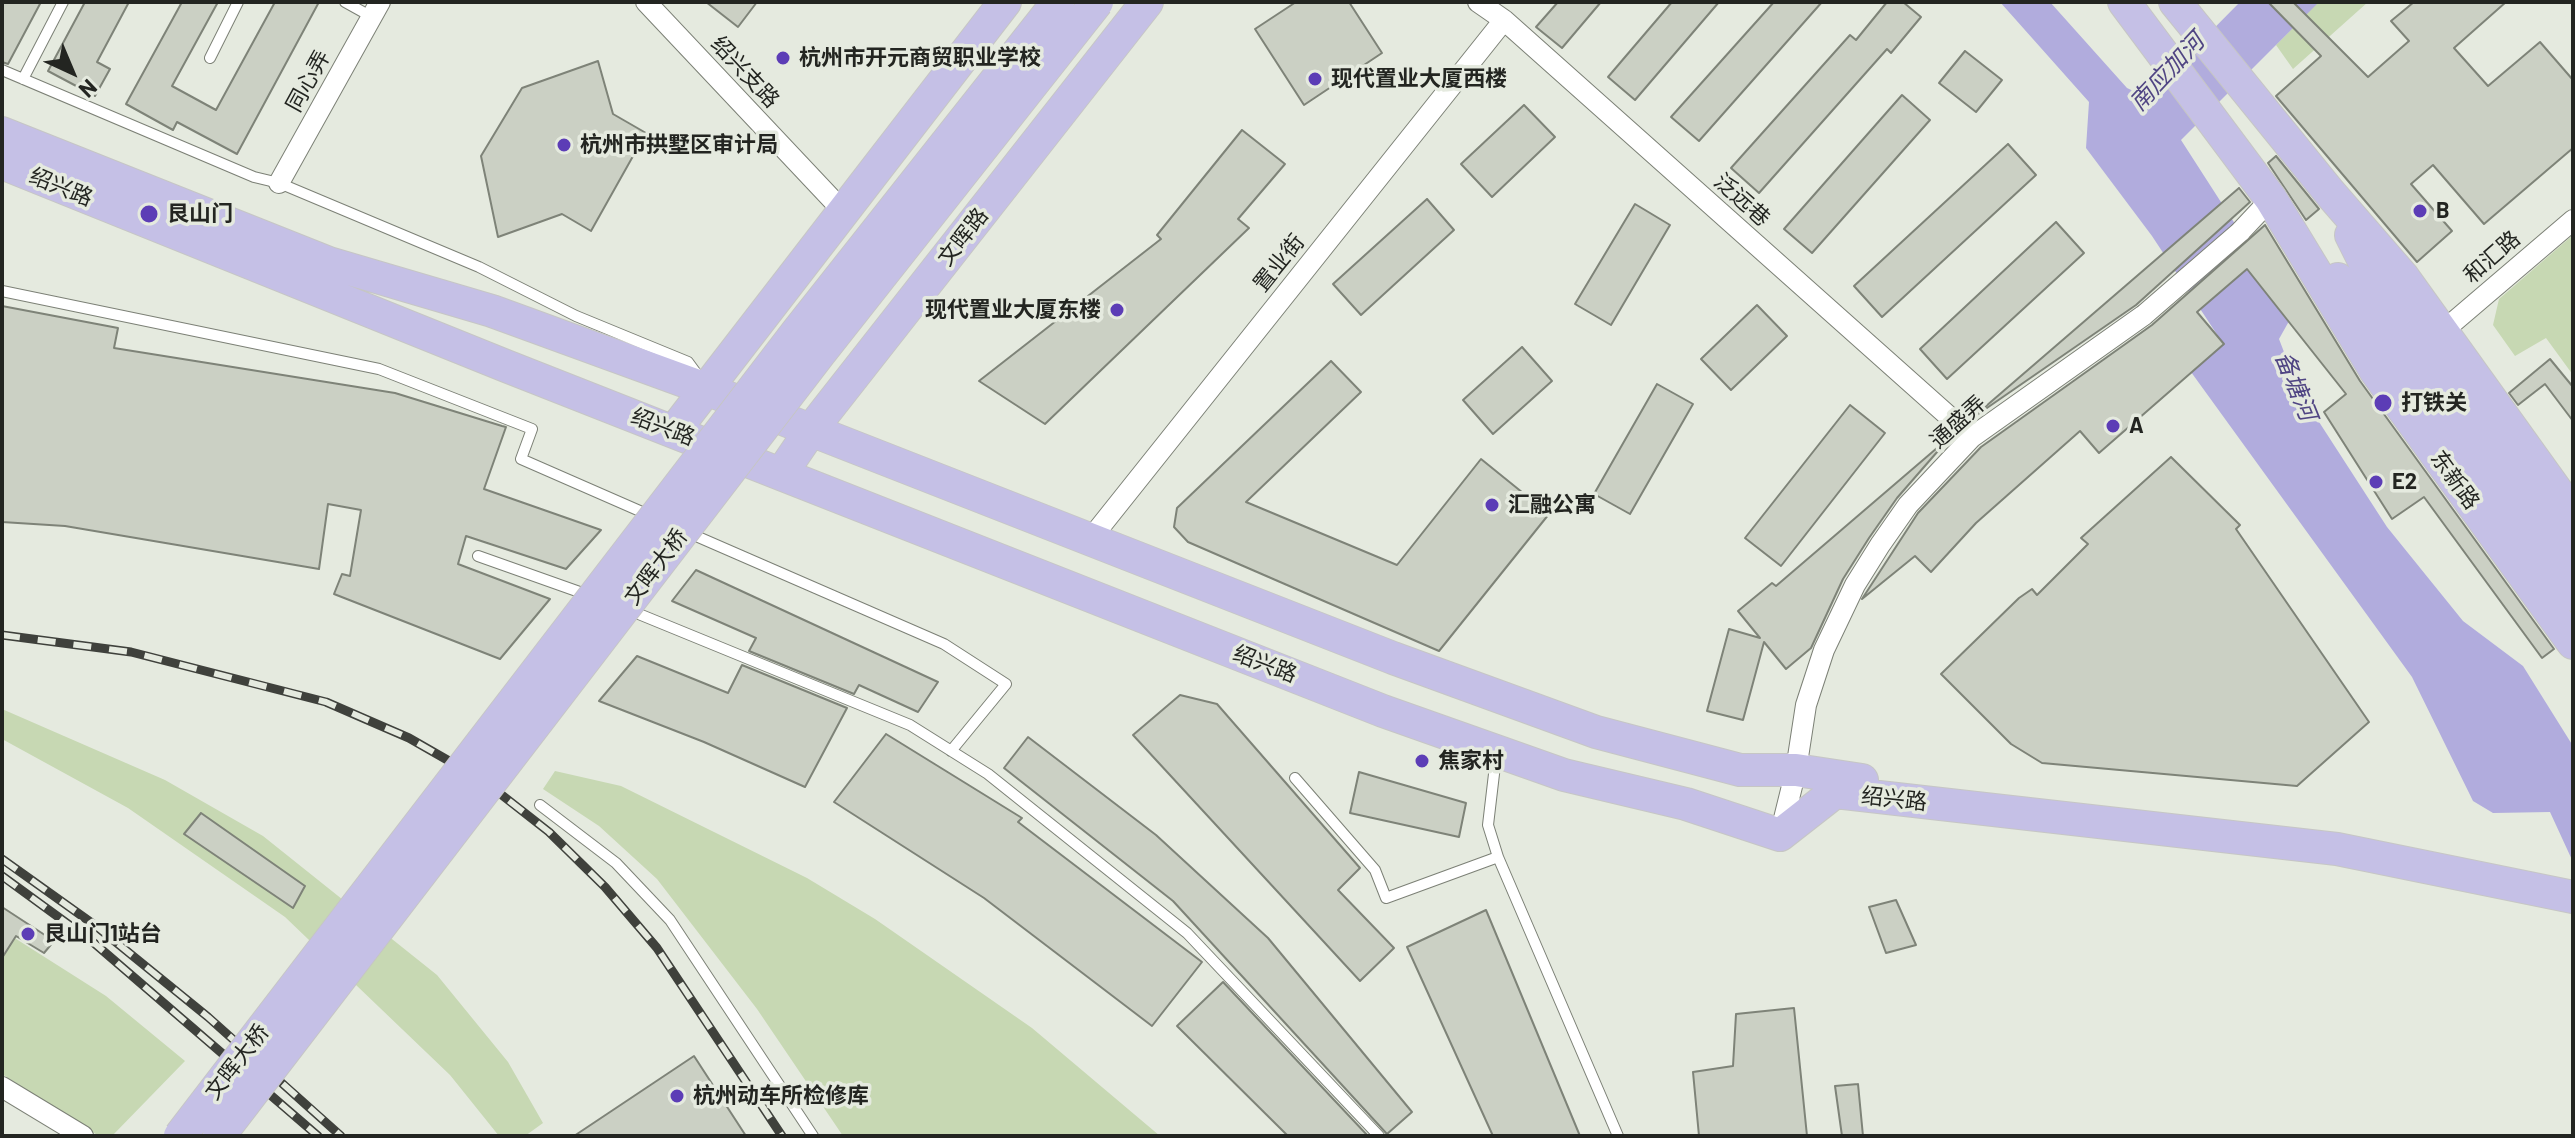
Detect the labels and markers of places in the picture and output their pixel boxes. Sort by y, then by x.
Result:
place label: 杭州市开元商贸职业学校 [799,45,1041,71]
marker: 杭州市开元商贸职业学校 [774,49,792,67]
place label: 现代置业大厦西楼 [1331,66,1507,92]
marker: 现代置业大厦西楼 [1306,70,1324,88]
place label: 杭州市拱墅区审计局 [580,132,778,158]
marker: 杭州市拱墅区审计局 [555,136,573,154]
place label: B [2436,198,2450,224]
place label: 艮山门 [167,201,233,227]
marker: B [2411,202,2429,220]
marker: 艮山门 [138,203,160,225]
place label: 现代置业大厦东楼 [925,297,1101,323]
marker: 现代置业大厦东楼 [1108,301,1126,319]
place label: 打铁关 [2401,390,2467,416]
marker: 打铁关 [2372,392,2394,414]
place label: A [2129,413,2144,439]
marker: A [2104,417,2122,435]
place label: E2 [2392,469,2417,495]
marker: E2 [2367,473,2385,491]
place label: 汇融公寓 [1508,492,1596,518]
marker: 汇融公寓 [1483,496,1501,514]
place label: 焦家村 [1438,748,1504,774]
marker: 焦家村 [1413,752,1431,770]
place label: 艮山门1站台 [44,921,162,947]
marker: 艮山门1站台 [19,925,37,943]
place label: 杭州动车所检修库 [693,1083,869,1109]
marker: 杭州动车所检修库 [668,1087,686,1105]

